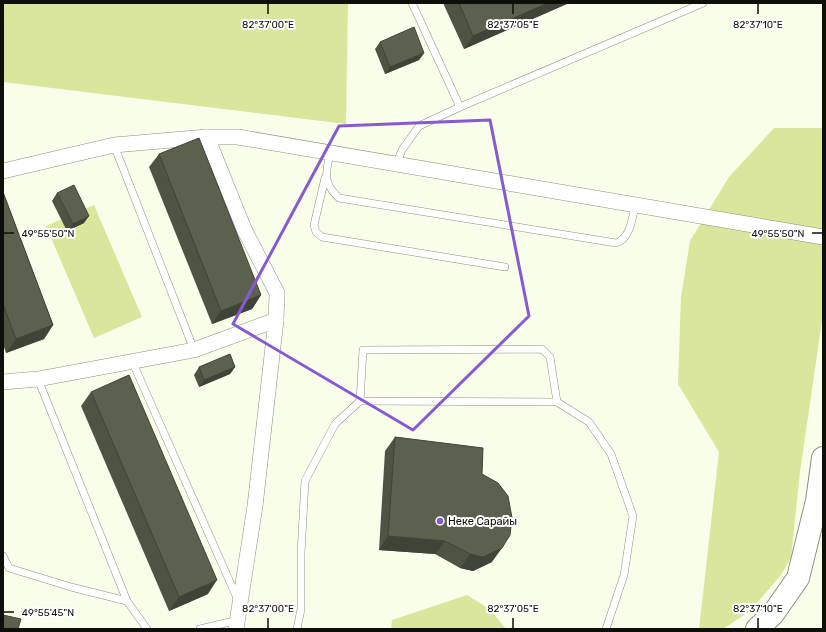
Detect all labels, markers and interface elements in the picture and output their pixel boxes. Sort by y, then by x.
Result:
text: 82°37'00"E [242,19,294,31]
text: 82°37'05"E [487,19,539,31]
text: 82°37'10"E [733,19,783,31]
text: 49°55'50"N [22,228,75,240]
text: 49°55'50"N [752,228,805,240]
place label: Неке Сарайы [448,515,517,528]
marker: Неке Сарайы [435,516,445,526]
text: 82°37'00"E [242,603,294,615]
text: 82°37'05"E [487,603,539,615]
text: 82°37'10"E [733,603,783,615]
text: 49°55'45"N [22,607,74,619]

